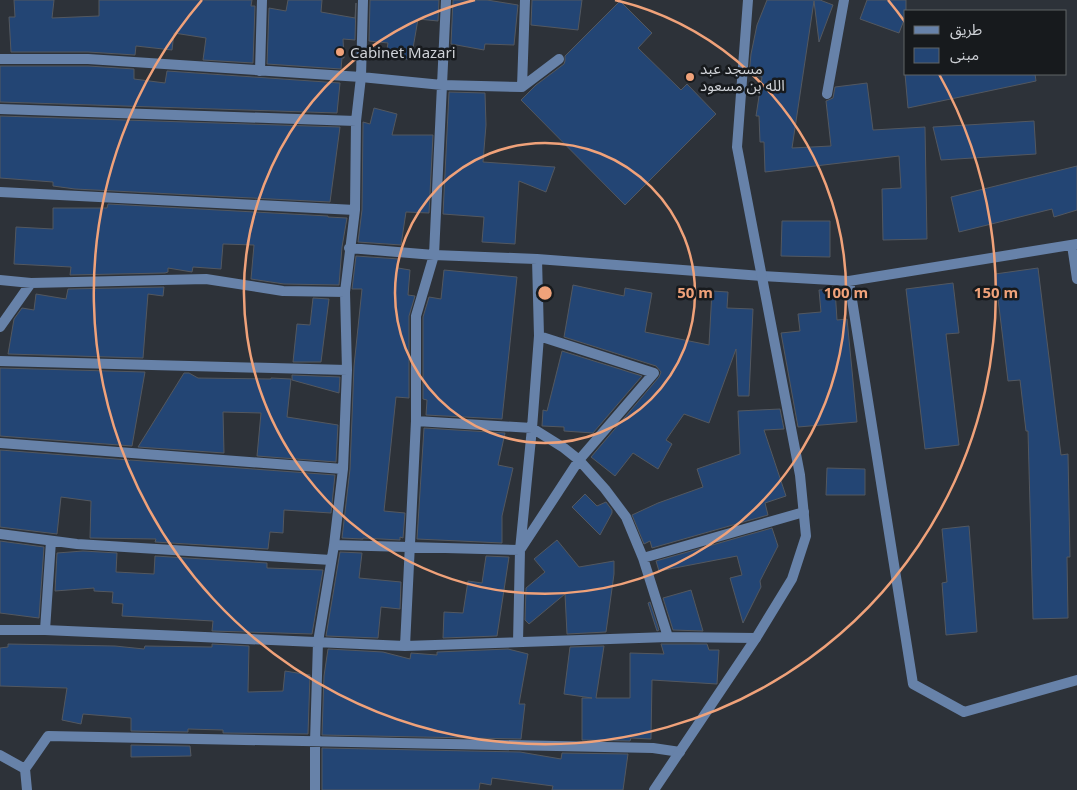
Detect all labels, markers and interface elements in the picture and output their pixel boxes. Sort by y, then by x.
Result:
legend [904,10,1067,75]
text: طريق [950,19,982,40]
place label: Cabinet Mazari [350,42,456,62]
text: مبنى [950,44,979,64]
marker: Cabinet Mazari [334,46,346,58]
place label: مسجد عبد الله بن مسعود [700,58,785,95]
marker: مسجد عبد الله بن مسعود [684,71,696,83]
text: 50 m [677,282,713,302]
text: 100 m [824,282,868,302]
text: 150 m [974,282,1018,302]
centre of rings [536,284,554,302]

